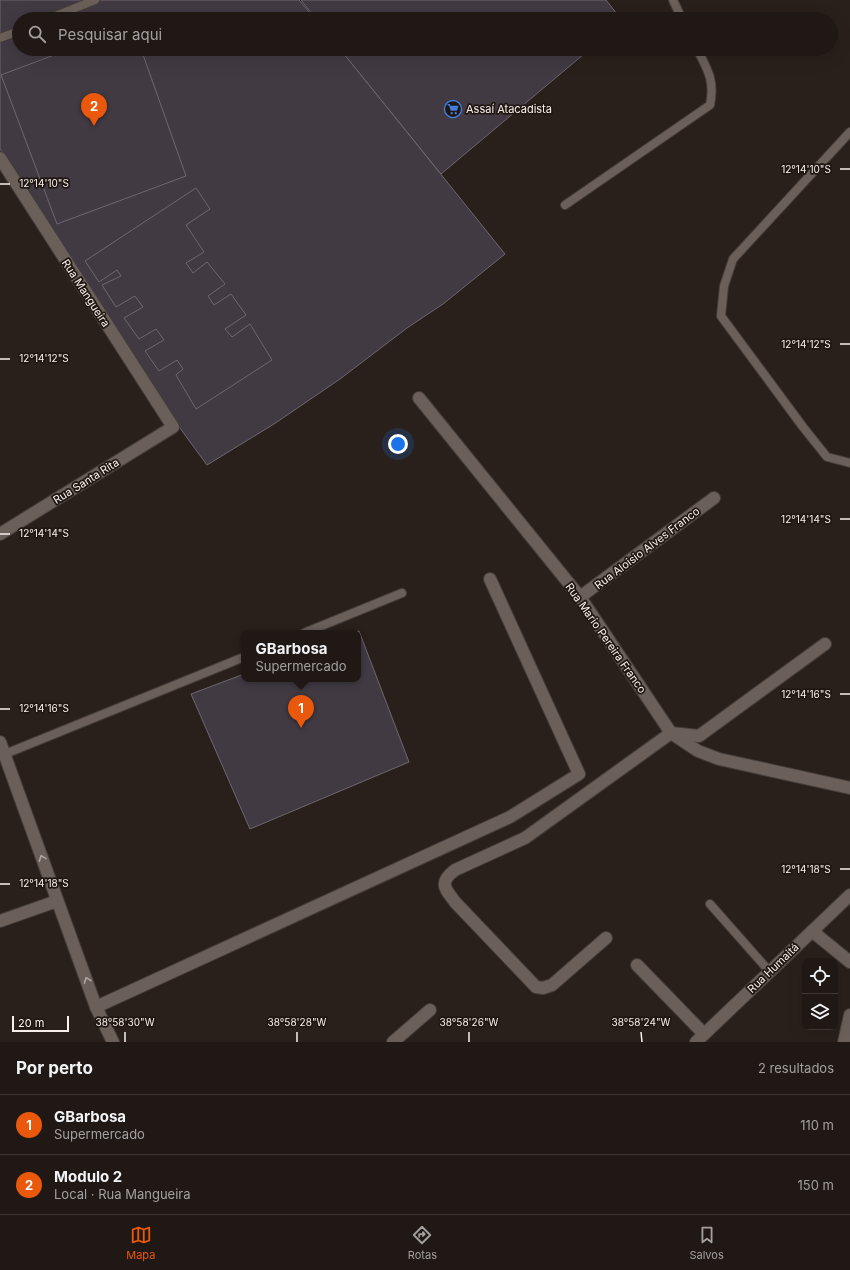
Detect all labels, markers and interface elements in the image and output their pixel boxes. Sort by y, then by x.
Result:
search box [12,12,838,56]
icon: search [26,23,48,45]
text: Pesquisar aqui [58,25,162,44]
pin: 2 [81,93,107,126]
supermarket icon: Assaí Atacadista [443,99,463,119]
place label: Assaí Atacadista [466,102,552,116]
text: 12°14'10"S [781,163,831,175]
text: 12°14'10"S [19,177,69,189]
street label: Rua Mangueira [59,256,113,330]
text: 12°14'12"S [781,338,831,350]
text: 12°14'12"S [19,352,69,364]
your location [388,434,408,454]
street label: Rua Santa Rita [50,455,122,507]
street label: Rua Aloisio Alves Franco [592,504,703,592]
text: 12°14'14"S [781,513,831,525]
text: 12°14'14"S [19,527,69,539]
street label: Rua Mario Pereira Franco [563,580,650,696]
popup [241,630,361,682]
text: GBarbosa [256,639,328,658]
text: Supermercado [256,658,346,674]
text: 12°14'16"S [781,688,831,700]
pin: 1 [288,695,314,728]
text: 12°14'16"S [19,702,69,714]
one-way arrow [38,855,47,862]
text: 12°14'18"S [781,863,831,875]
text: 12°14'18"S [19,877,69,889]
street label: Rua Humaitá [744,940,802,996]
map controls [802,958,838,1030]
button: locate [802,958,838,994]
one-way arrow [83,977,91,984]
button: layers [802,994,838,1030]
scale bar [12,1014,69,1033]
text: 20 m [18,1016,44,1030]
text: 38°58'30"W [95,1016,155,1028]
text: 38°58'28"W [268,1016,327,1028]
text: 38°58'26"W [440,1016,499,1028]
text: 38°58'24"W [612,1016,671,1028]
text: Por perto [16,1058,93,1078]
text: 2 resultados [758,1060,834,1076]
text: GBarbosa [54,1107,126,1126]
text: 1 [26,1117,32,1133]
text: 110 m [800,1117,834,1133]
text: Supermercado [54,1126,145,1142]
text: Modulo 2 [54,1167,122,1186]
text: 2 [25,1177,33,1193]
text: 150 m [798,1177,834,1193]
text: Local · Rua Mangueira [54,1186,191,1202]
tab: Mapa [126,1224,155,1262]
tab: Rotas [408,1224,437,1262]
tab: Salvos [689,1224,724,1262]

